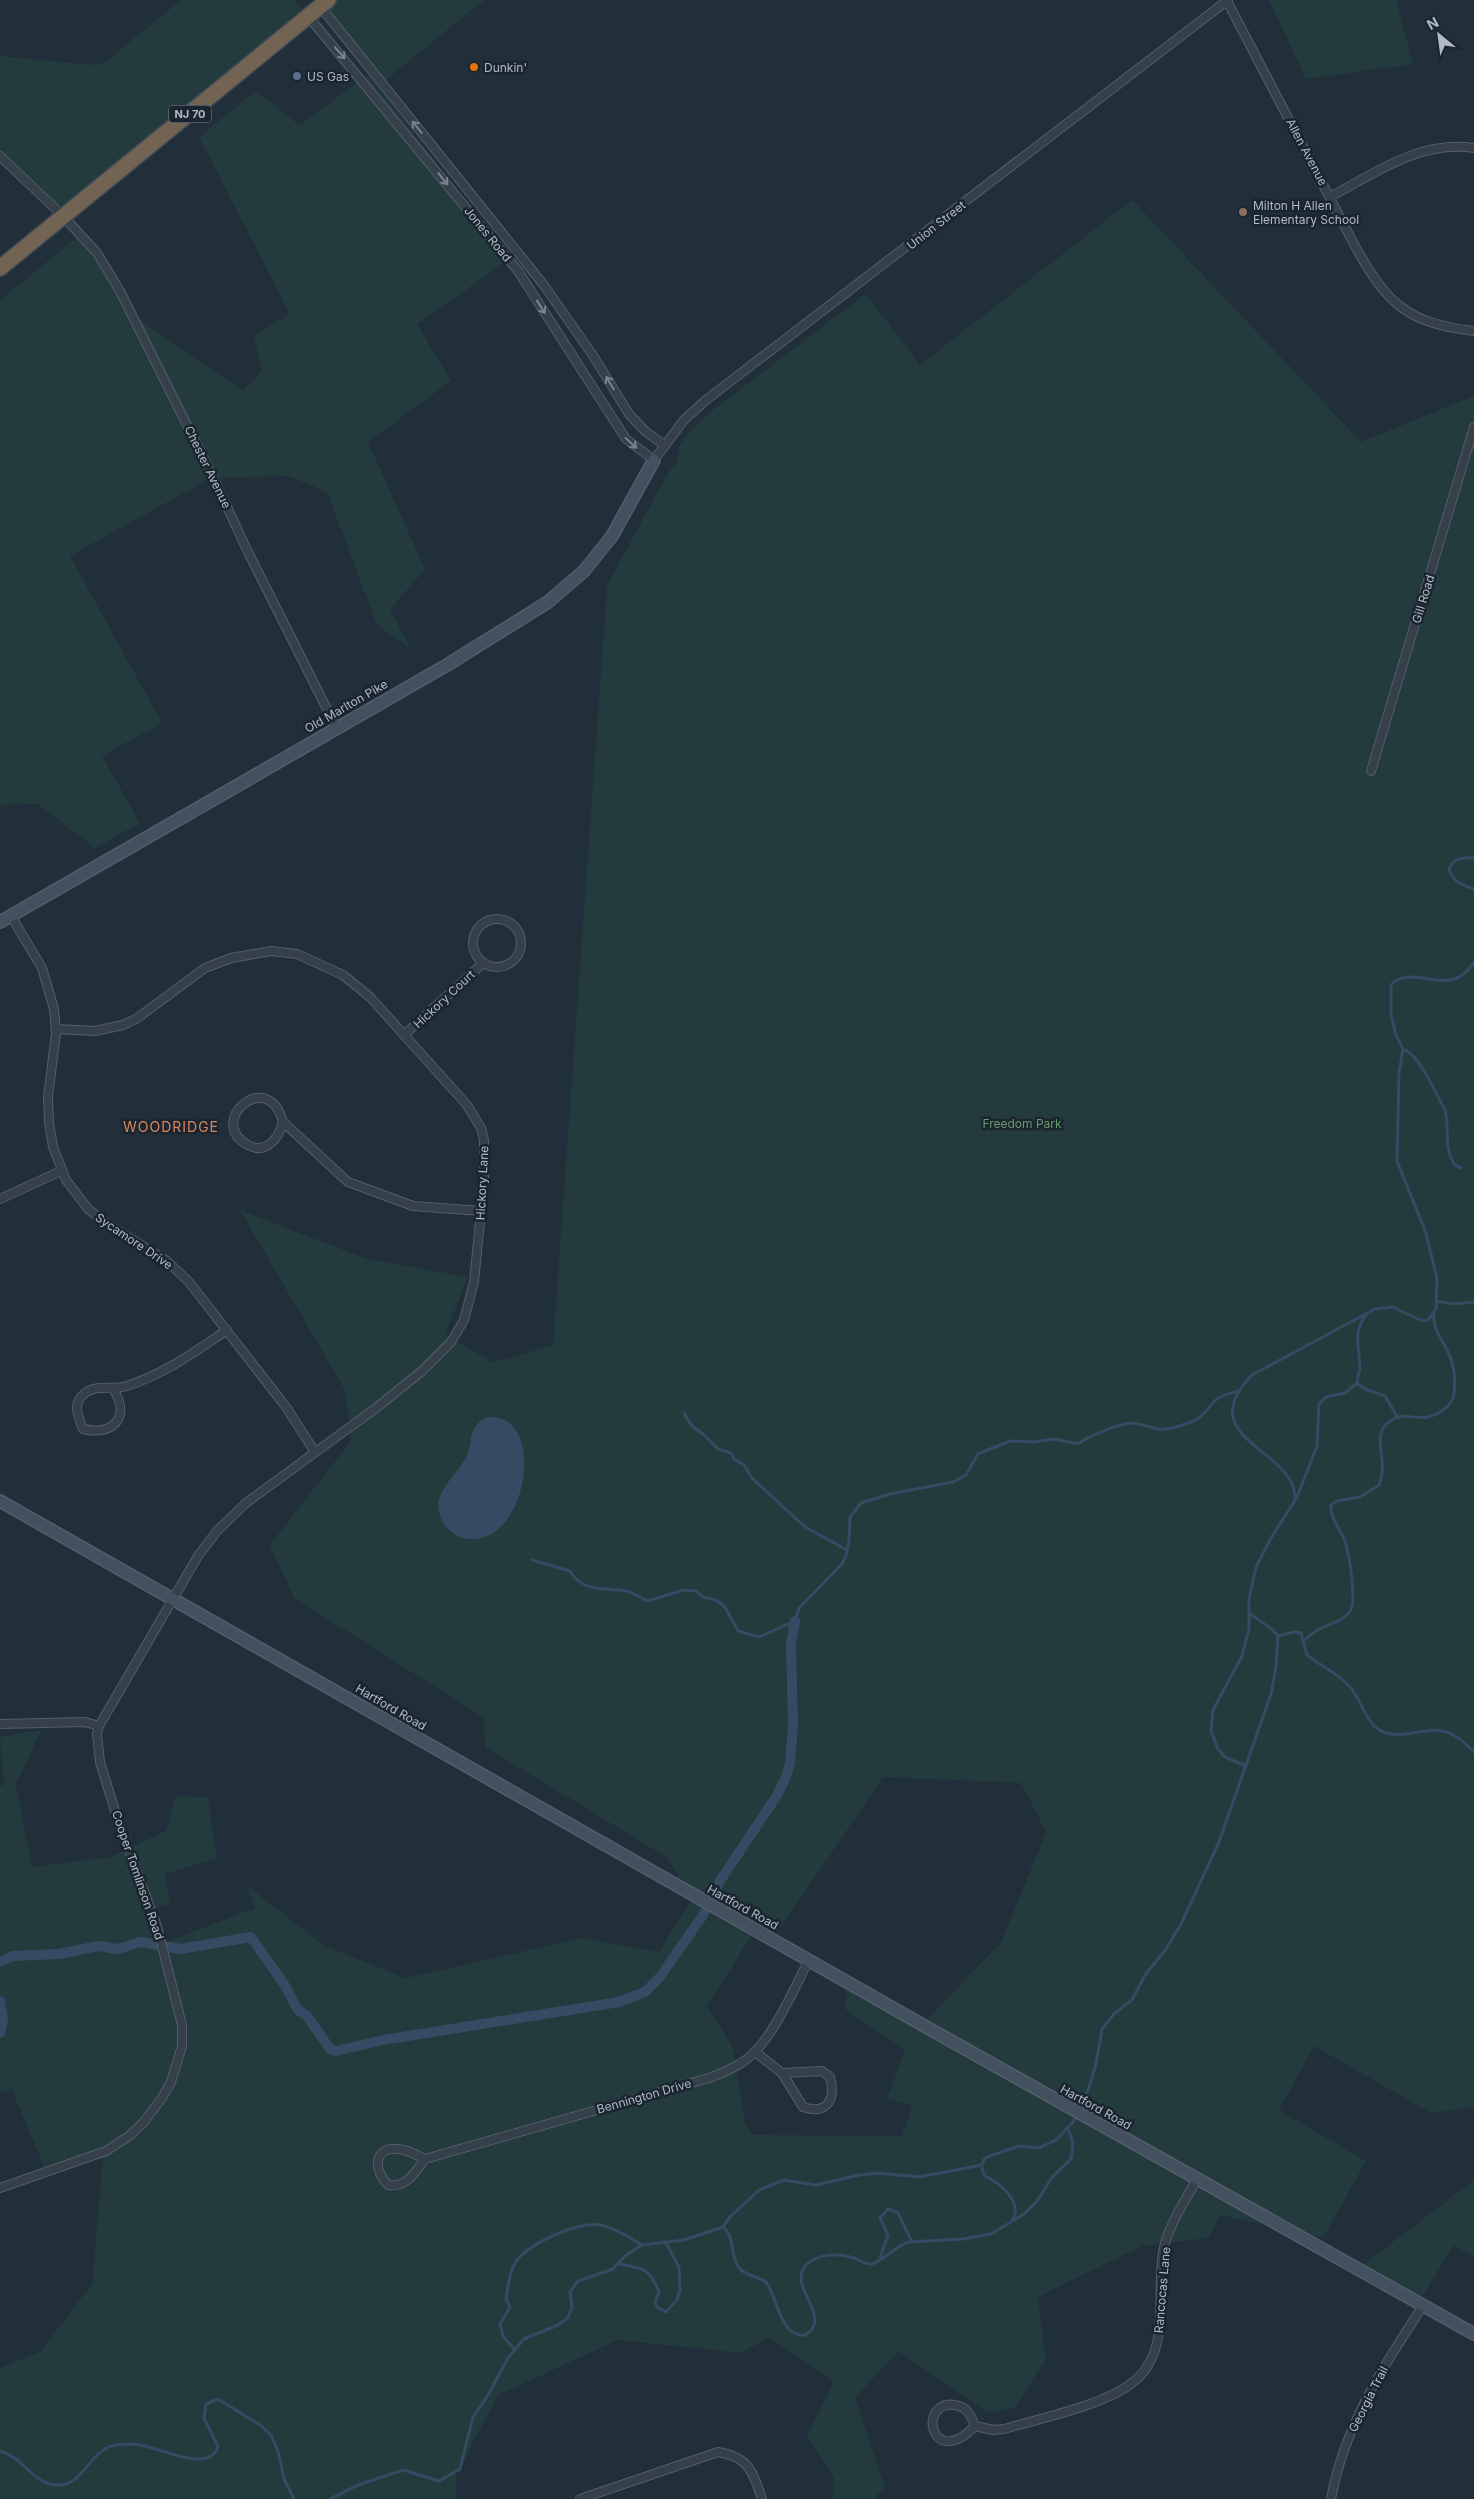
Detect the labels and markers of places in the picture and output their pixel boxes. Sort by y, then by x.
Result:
place label: Dunkin' [484,60,527,75]
marker: Dunkin' [468,61,480,73]
place label: US Gas [307,69,349,84]
marker: US Gas [291,70,303,82]
place label: Milton H Allen Elementary School [1253,198,1359,227]
marker: Milton H Allen Elementary School [1237,206,1249,218]

